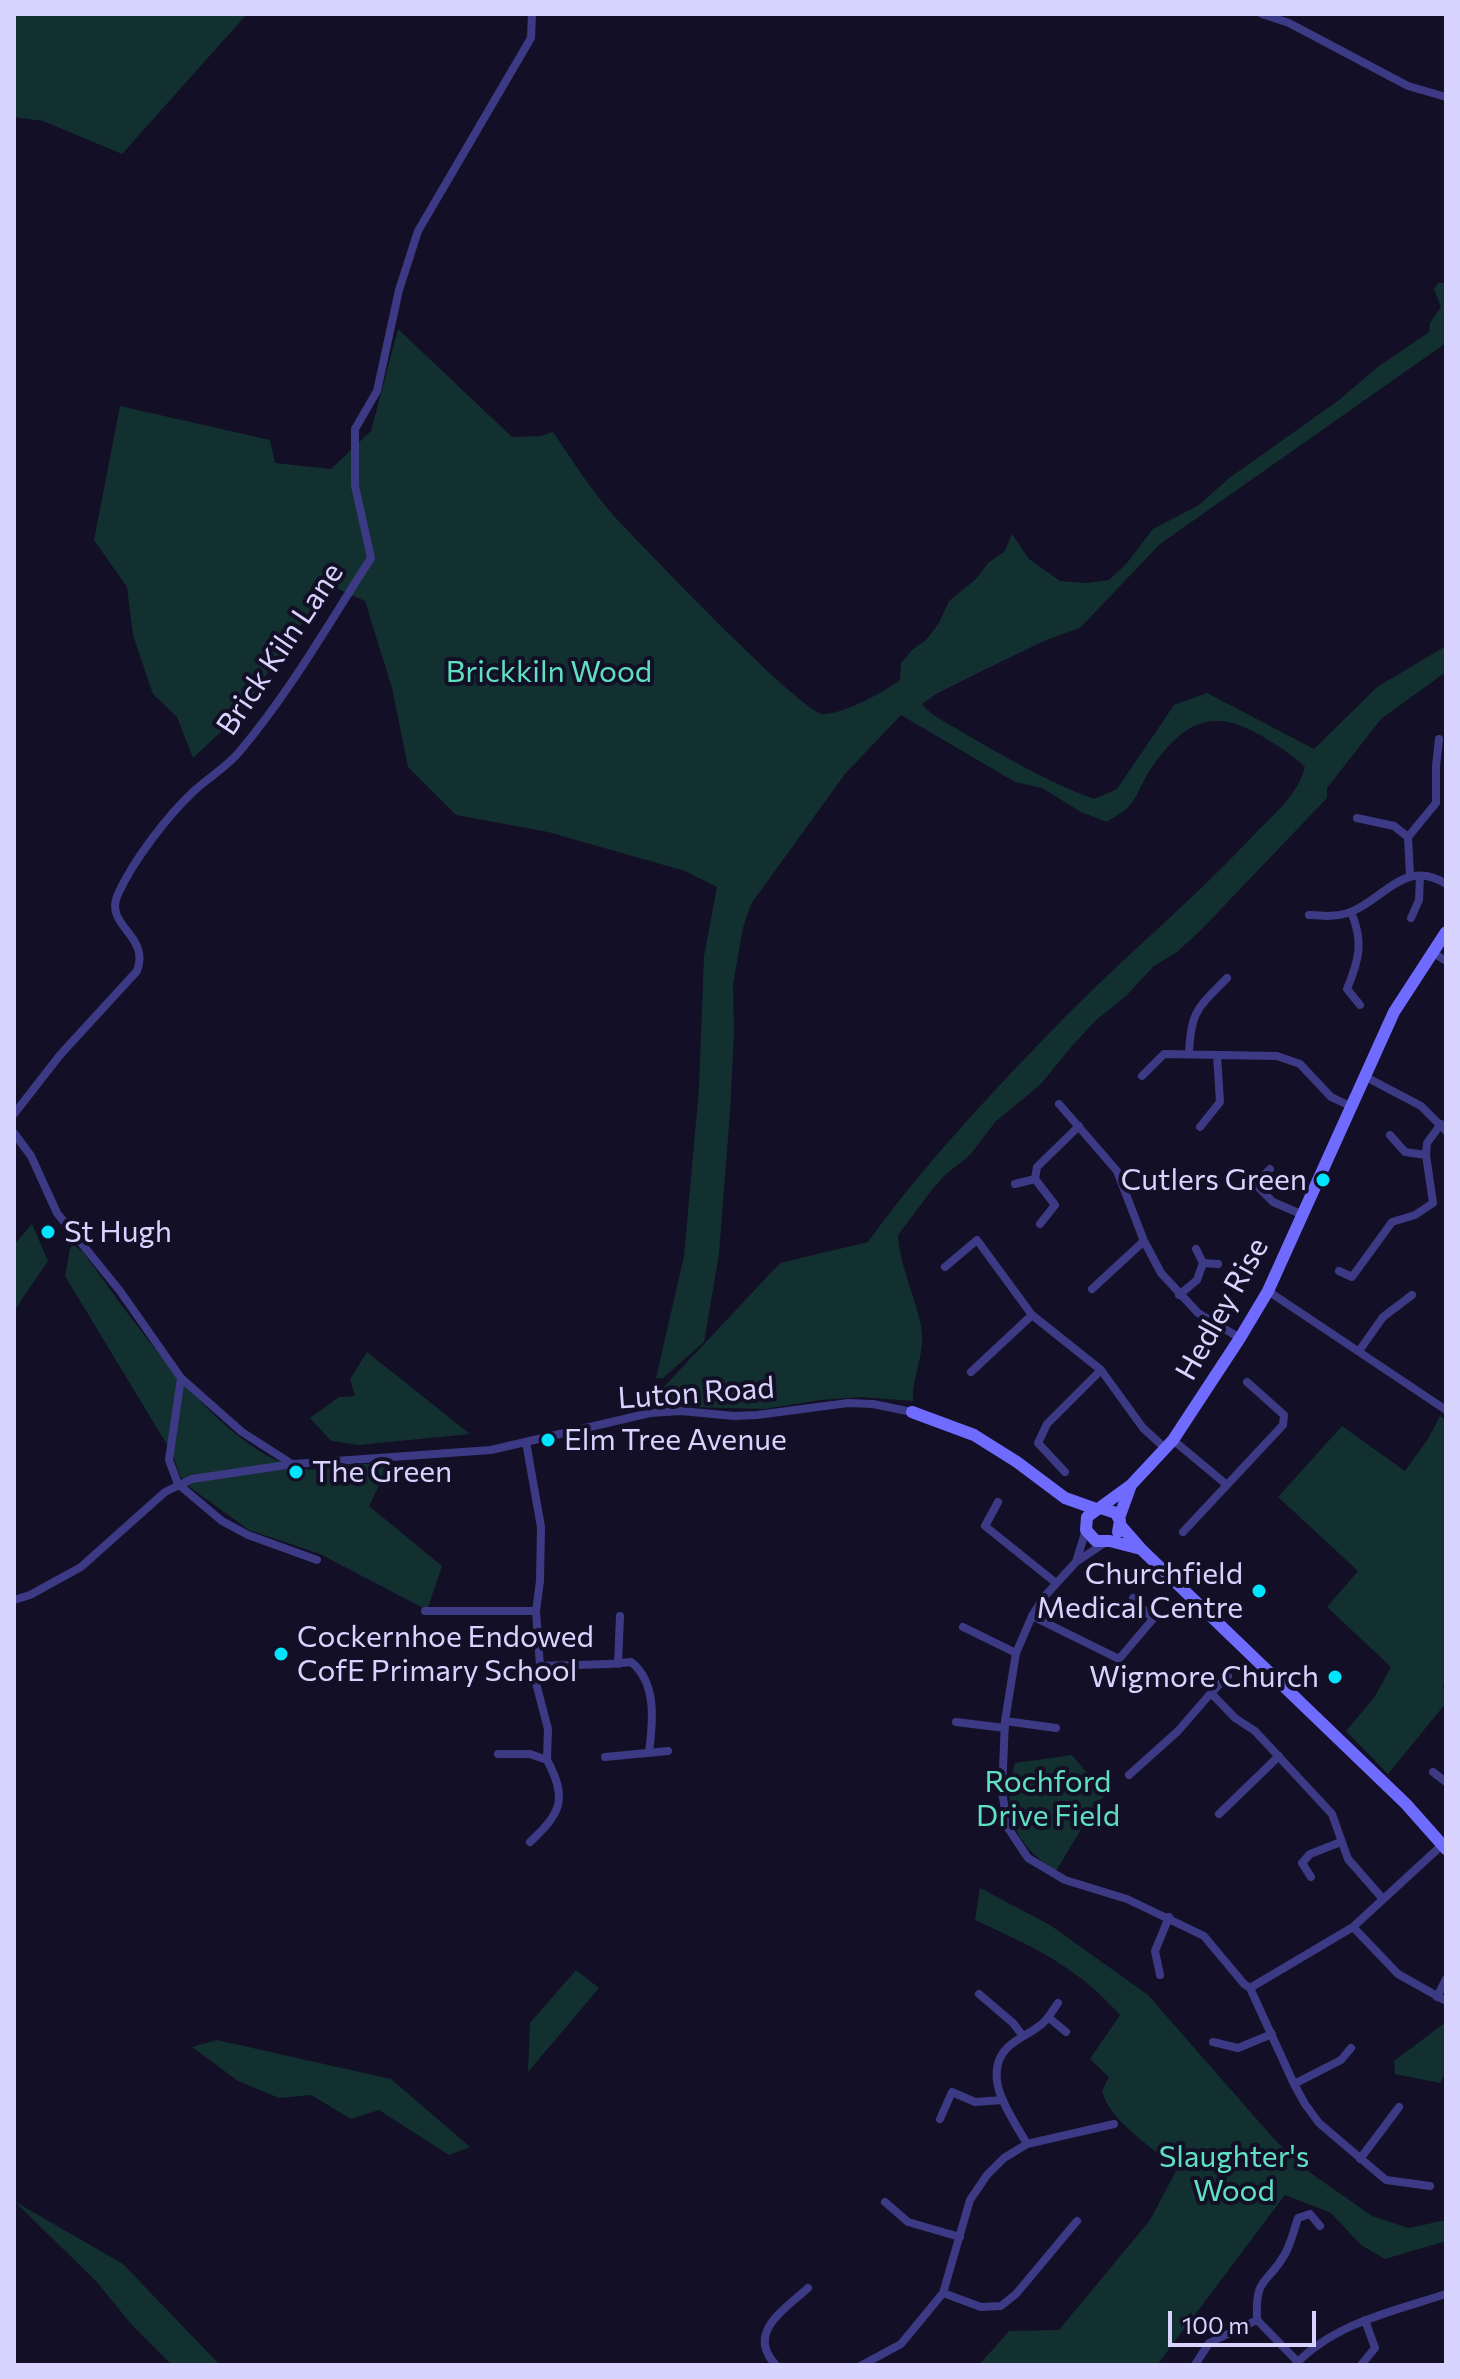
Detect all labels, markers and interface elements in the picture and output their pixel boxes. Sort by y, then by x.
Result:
street label: Brick Kiln Lane [209,556,351,742]
park label: Brickkiln Wood [446,654,652,690]
place label: Cutlers Green [1121,1162,1307,1198]
marker: Cutlers Green [1314,1171,1332,1189]
place label: St Hugh [64,1214,172,1250]
marker: St Hugh [39,1223,57,1241]
street label: Hedley Rise [1168,1232,1276,1386]
street label: Luton Road [616,1370,776,1416]
place label: Elm Tree Avenue [564,1422,787,1458]
marker: Elm Tree Avenue [539,1431,557,1449]
place label: The Green [312,1454,452,1490]
marker: The Green [287,1463,305,1481]
place label: Churchfield Medical Centre [1036,1556,1243,1626]
marker: Churchfield Medical Centre [1250,1582,1268,1600]
place label: Cockernhoe Endowed CofE Primary School [297,1619,594,1690]
marker: Cockernhoe Endowed CofE Primary School [272,1645,290,1663]
place label: Wigmore Church [1089,1659,1319,1695]
marker: Wigmore Church [1326,1668,1344,1686]
park label: Rochford Drive Field [976,1764,1120,1834]
park label: Slaughter's Wood [1159,2139,1309,2210]
scale bar [1172,2295,1320,2345]
text: 100 m [1182,2310,1249,2339]

